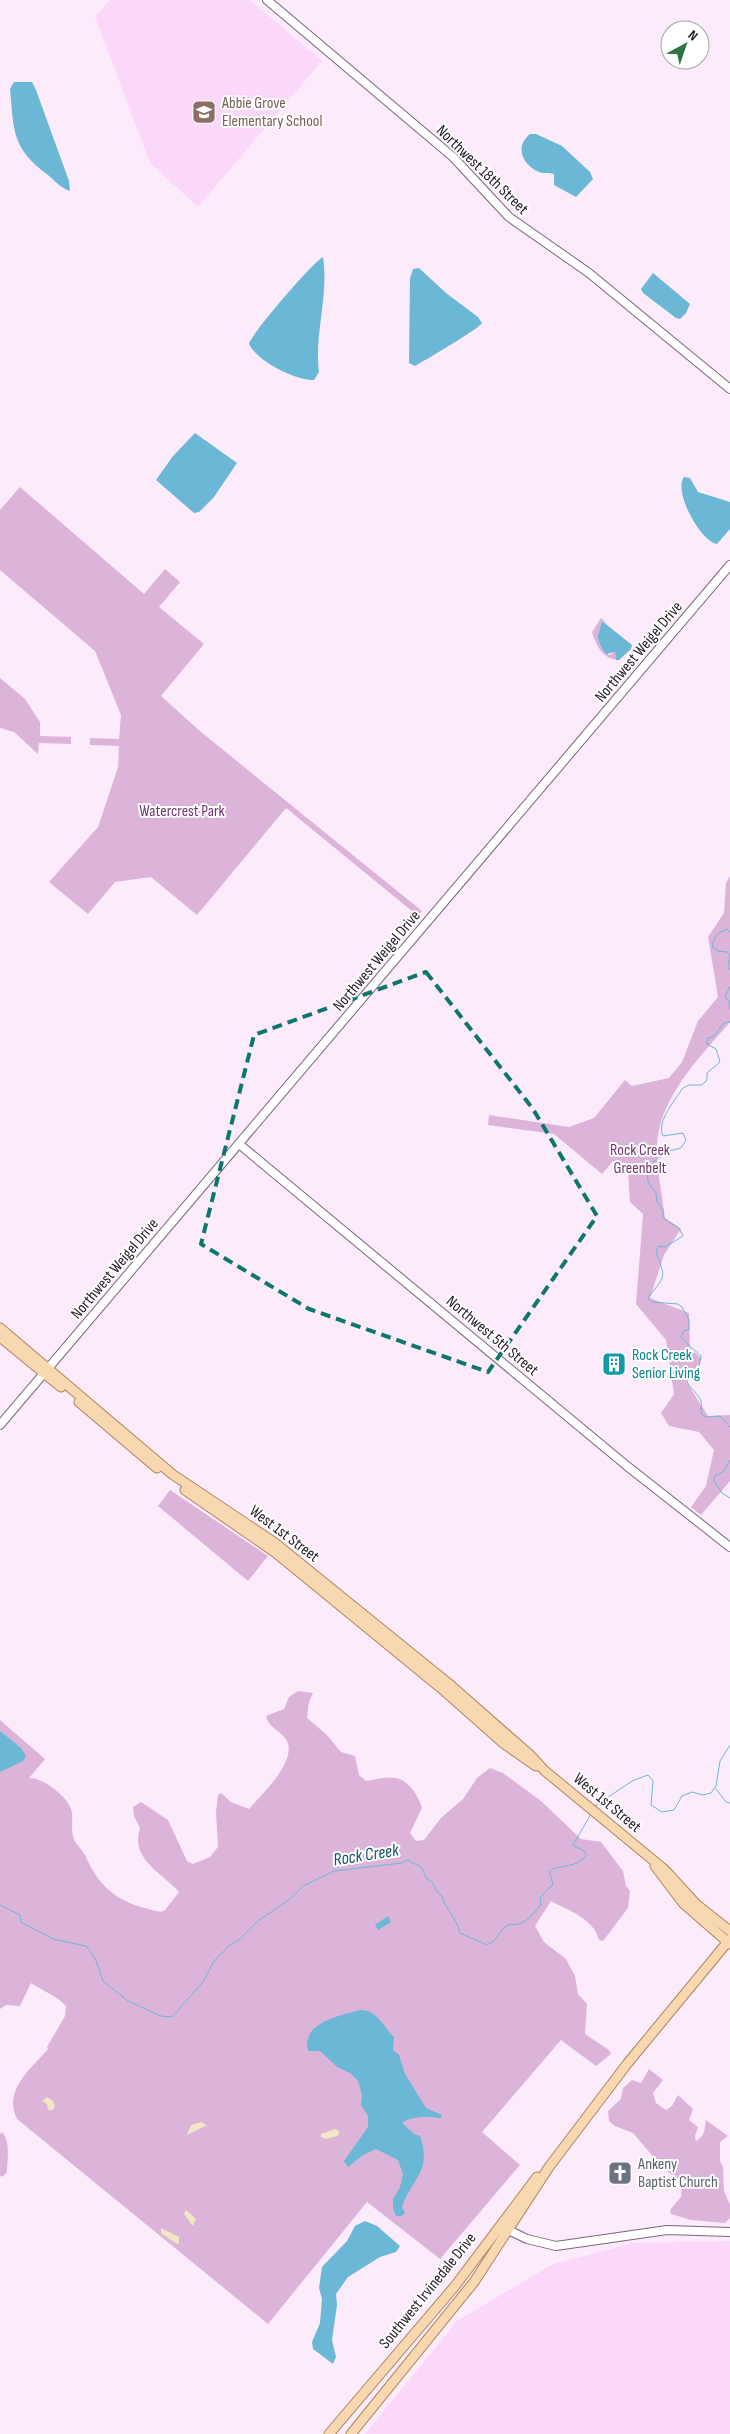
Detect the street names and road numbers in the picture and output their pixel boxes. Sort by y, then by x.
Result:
street label: Northwest 18th Street [432,121,532,219]
street label: Northwest Weigel Drive [591,598,687,706]
street label: Northwest Weigel Drive [329,907,425,1015]
street label: Northwest Weigel Drive [67,1215,163,1323]
street label: Northwest 5th Street [442,1292,542,1380]
street label: West 1st Street [245,1502,323,1566]
street label: West 1st Street [569,1769,645,1837]
street label: Southwest Irvinedale Drive [375,2229,481,2353]

